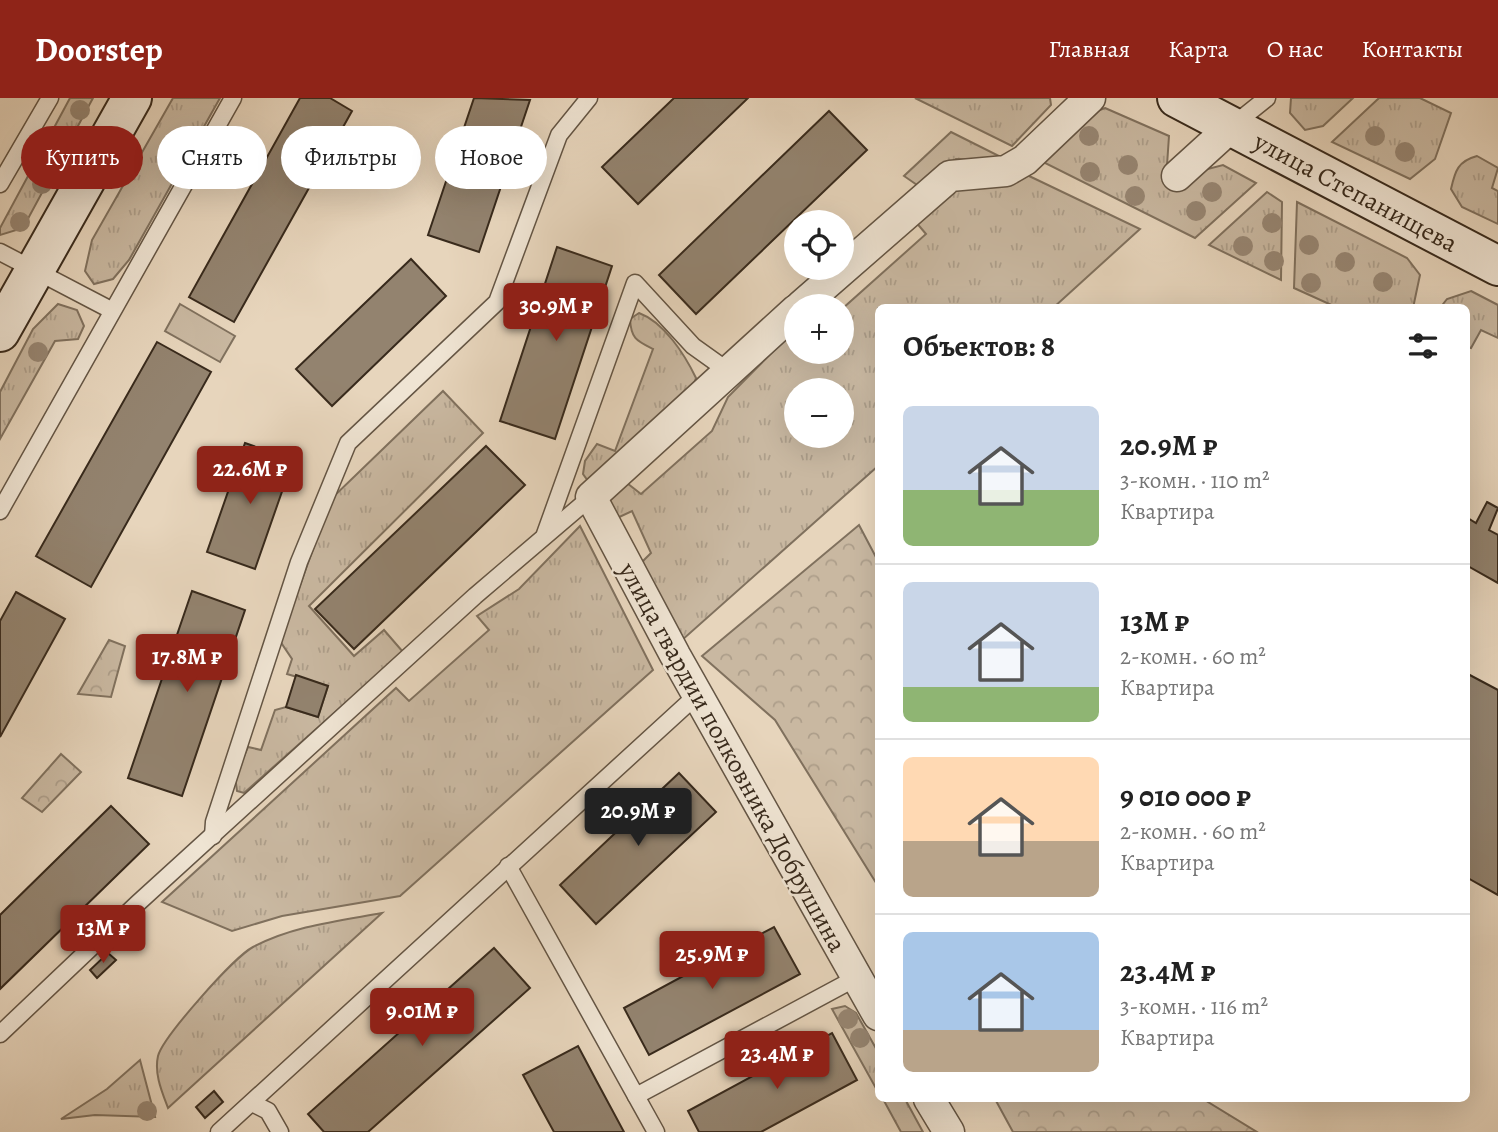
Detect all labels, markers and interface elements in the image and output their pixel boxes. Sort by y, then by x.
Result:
text: Doorstep [35,27,163,72]
text: Главная [1049,33,1130,65]
text: Карта [1168,33,1229,65]
text: О нас [1267,33,1323,65]
text: Контакты [1361,33,1463,65]
street label: улица Степанищева [1247,123,1464,261]
chip: Купить [21,126,143,189]
chip: Снять [157,126,267,189]
chip: Фильтры [281,126,421,189]
chip: Новое [435,126,547,189]
map controls [784,210,854,448]
button: locate [784,210,854,280]
pin: 30.9M ₽ [491,284,621,343]
text: 30.9M ₽ [519,290,593,321]
button: + [784,294,854,364]
text: Объектов: 8 [903,326,1055,366]
icon: filters [1404,327,1442,365]
button: − [784,378,854,448]
text: 20.9M ₽ [1120,425,1217,465]
icon: home [959,434,1043,518]
pin: 22.6M ₽ [185,446,315,506]
text: 22.6M ₽ [213,453,287,484]
text: 3-комн. · 110 m² [1120,465,1270,496]
text: Квартира [1120,496,1215,527]
street label: улица гвардии полковника Добрушина [610,555,855,958]
text: 13M ₽ [1120,601,1189,641]
icon: home [959,610,1043,694]
pin: 17.8M ₽ [122,634,252,694]
text: 17.8M ₽ [152,641,222,672]
text: 2-комн. · 60 m² [1120,641,1266,672]
text: Квартира [1120,672,1215,703]
text: 9 010 000 ₽ [1120,776,1251,816]
icon: home [959,785,1043,869]
pin: 20.9M ₽ [573,788,703,848]
text: 20.9M ₽ [601,795,675,826]
text: 2-комн. · 60 m² [1120,816,1266,847]
text: Квартира [1120,847,1215,878]
pin: 13M ₽ [54,906,152,965]
text: 13M ₽ [76,912,130,943]
pin: 25.9M ₽ [647,932,777,991]
text: 25.9M ₽ [676,938,748,969]
text: 23.4M ₽ [1120,951,1215,991]
icon: home [959,960,1043,1044]
pin: 9.01M ₽ [357,988,487,1048]
text: 3-комн. · 116 m² [1120,991,1268,1022]
text: 9.01M ₽ [386,995,458,1026]
text: Квартира [1120,1022,1215,1053]
pin: 23.4M ₽ [712,1032,842,1091]
text: 23.4M ₽ [740,1038,814,1069]

